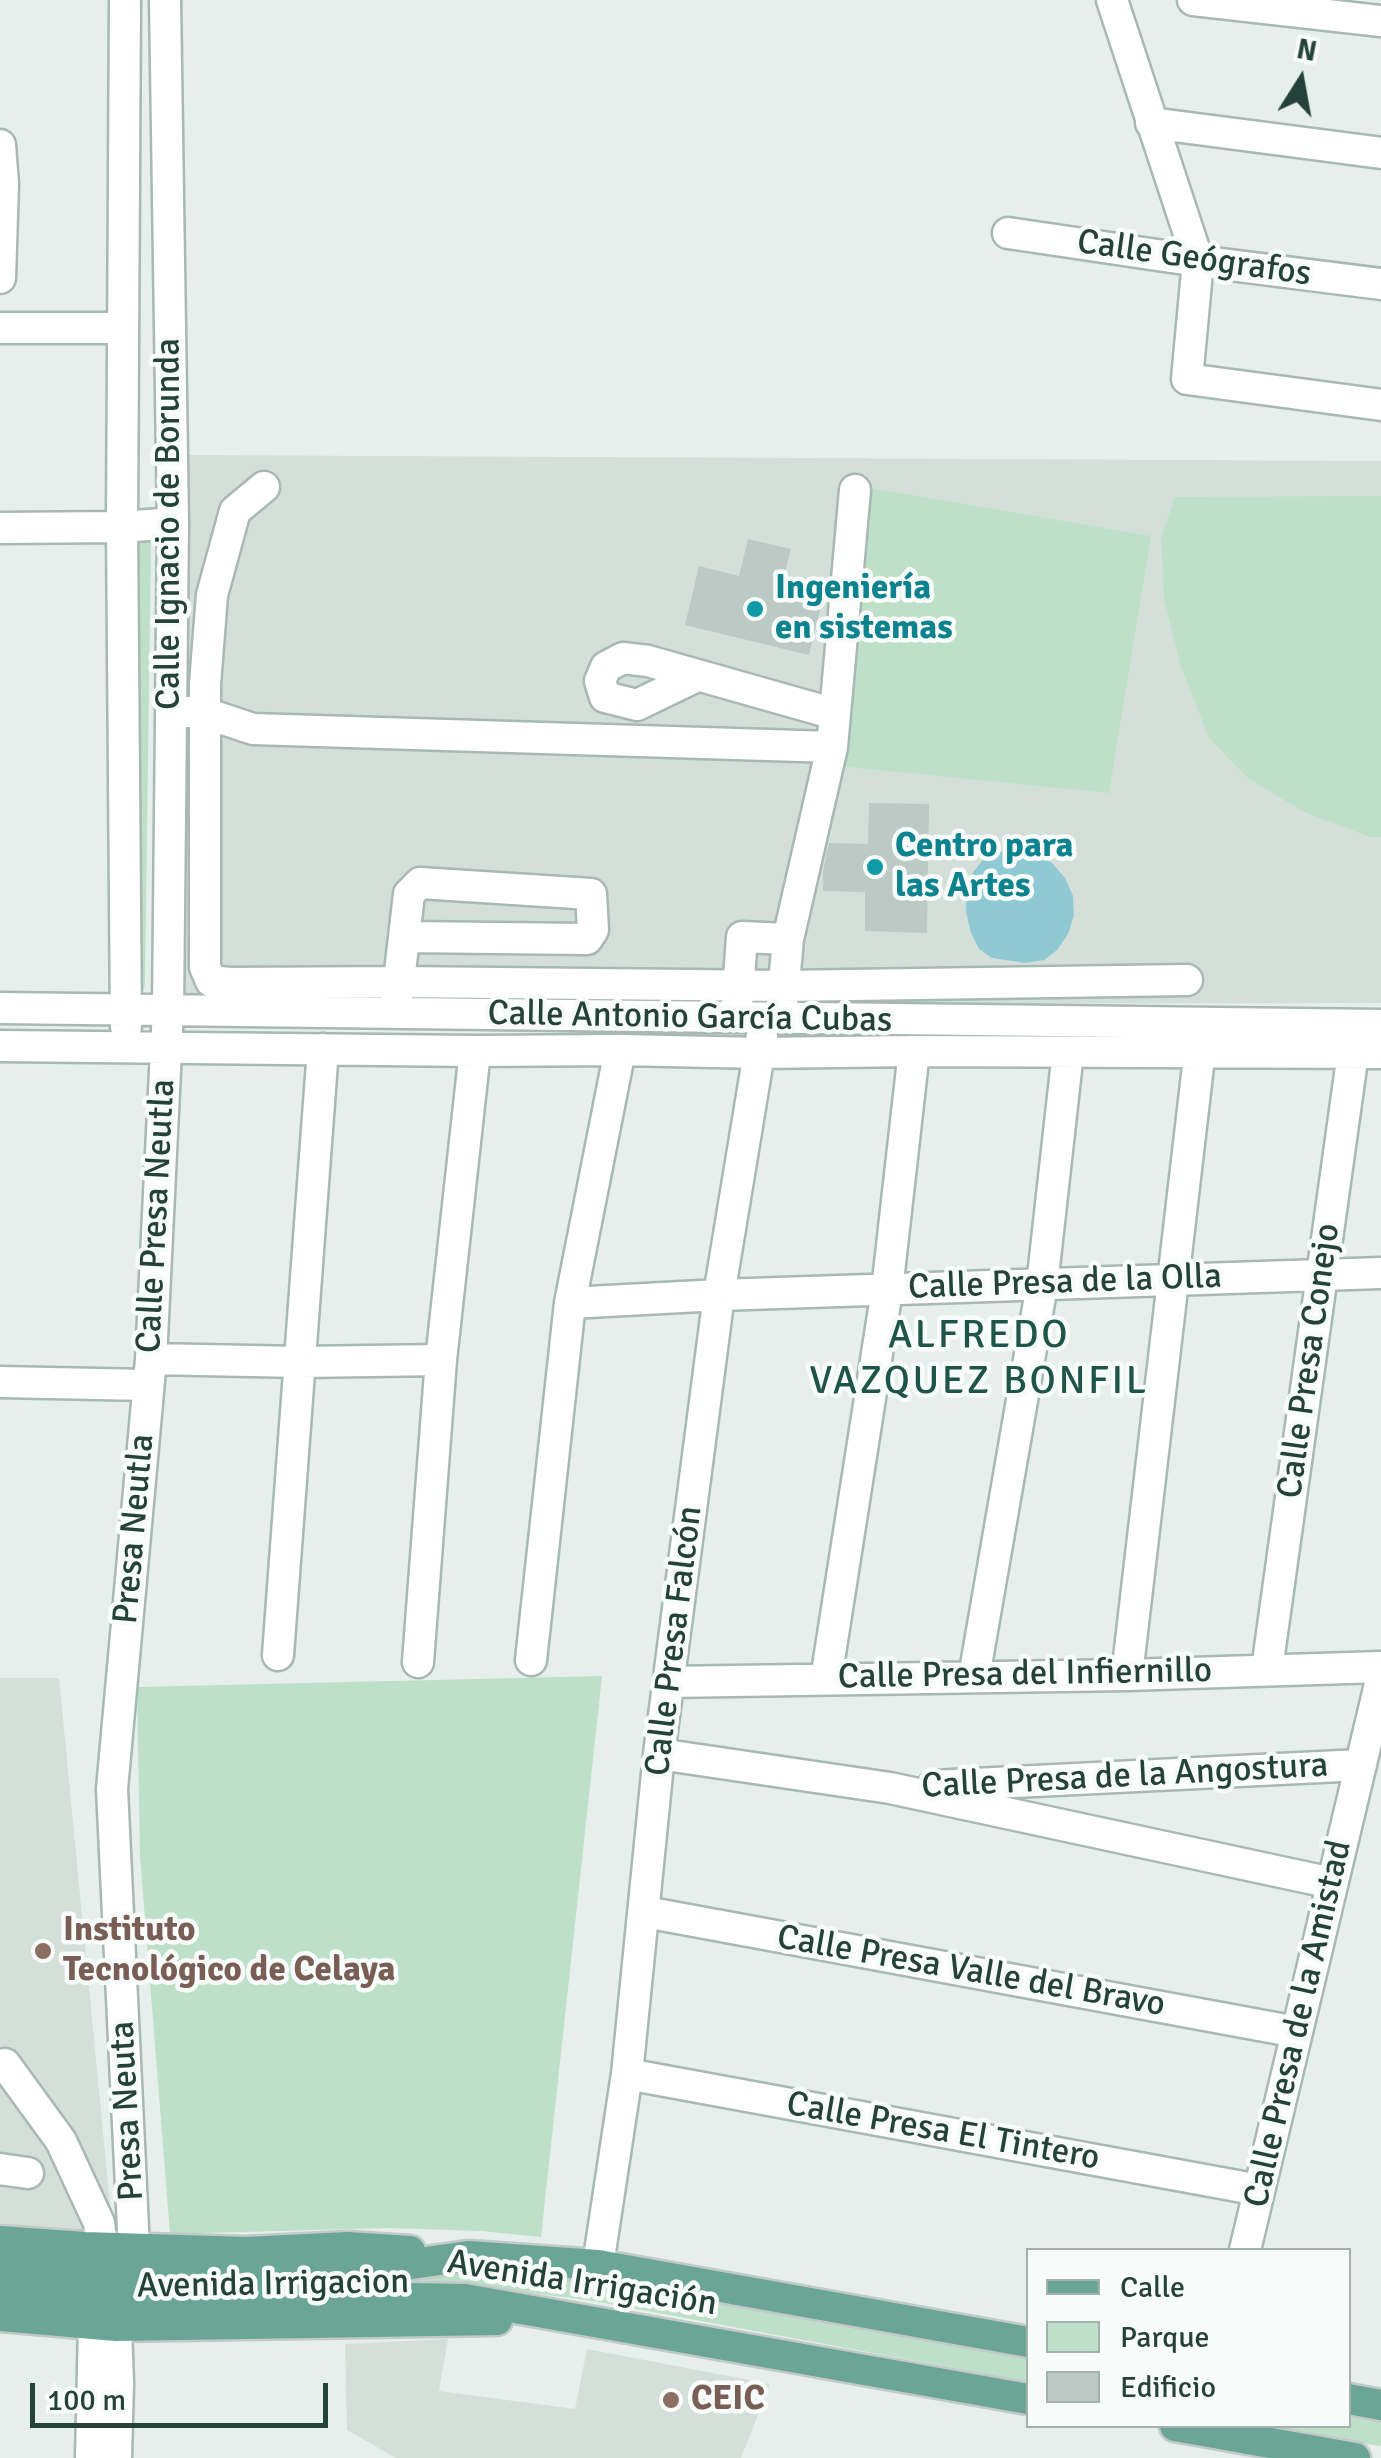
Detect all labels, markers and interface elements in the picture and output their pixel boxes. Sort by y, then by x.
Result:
north arrow [1251,30,1351,130]
text: N [1294,32,1320,69]
street label: Calle Geógrafos [1074,222,1314,296]
street label: Calle Ignacio de Borunda [149,338,191,710]
place label: Ingeniería en sistemas [775,568,953,650]
marker: Ingeniería en sistemas [744,598,766,620]
place label: Centro para las Artes [895,826,1073,908]
marker: Centro para las Artes [864,856,886,878]
street label: Calle Antonio García Cubas [487,993,893,1043]
street label: Calle Presa Neutla [129,1078,185,1354]
street label: Calle Presa Conejo [1270,1221,1350,1501]
street label: Calle Presa de la Olla [907,1257,1223,1309]
district label: ALFREDO VAZQUEZ BONFIL [809,1312,1149,1406]
street label: Presa Neutla [106,1432,164,1626]
street label: Calle Presa Falcón [638,1504,712,1778]
street label: Calle Presa del Infiernillo [838,1651,1212,1699]
street label: Calle Presa de la Angostura [921,1745,1329,1809]
street label: Calle Presa de la Amistad [1236,1836,1362,2212]
place label: Instituto Tecnológico de Celaya [63,1910,395,1992]
street label: Calle Presa Valle del Bravo [774,1917,1168,2027]
marker: Instituto Tecnológico de Celaya [32,1940,54,1962]
street label: Presa Neuta [102,2020,154,2202]
street label: Calle Presa El Tintero [783,2084,1103,2180]
street label: Avenida Irrigación [444,2242,720,2326]
legend [1026,2248,1351,2428]
street label: Avenida Irrigacion [137,2262,409,2308]
text: Calle [1120,2269,1185,2306]
text: Parque [1120,2319,1210,2356]
scale bar [35,2363,332,2425]
text: Edificio [1120,2369,1216,2406]
place label: CEIC [691,2379,765,2421]
text: 100 m [47,2382,126,2419]
marker: CEIC [660,2389,682,2411]

